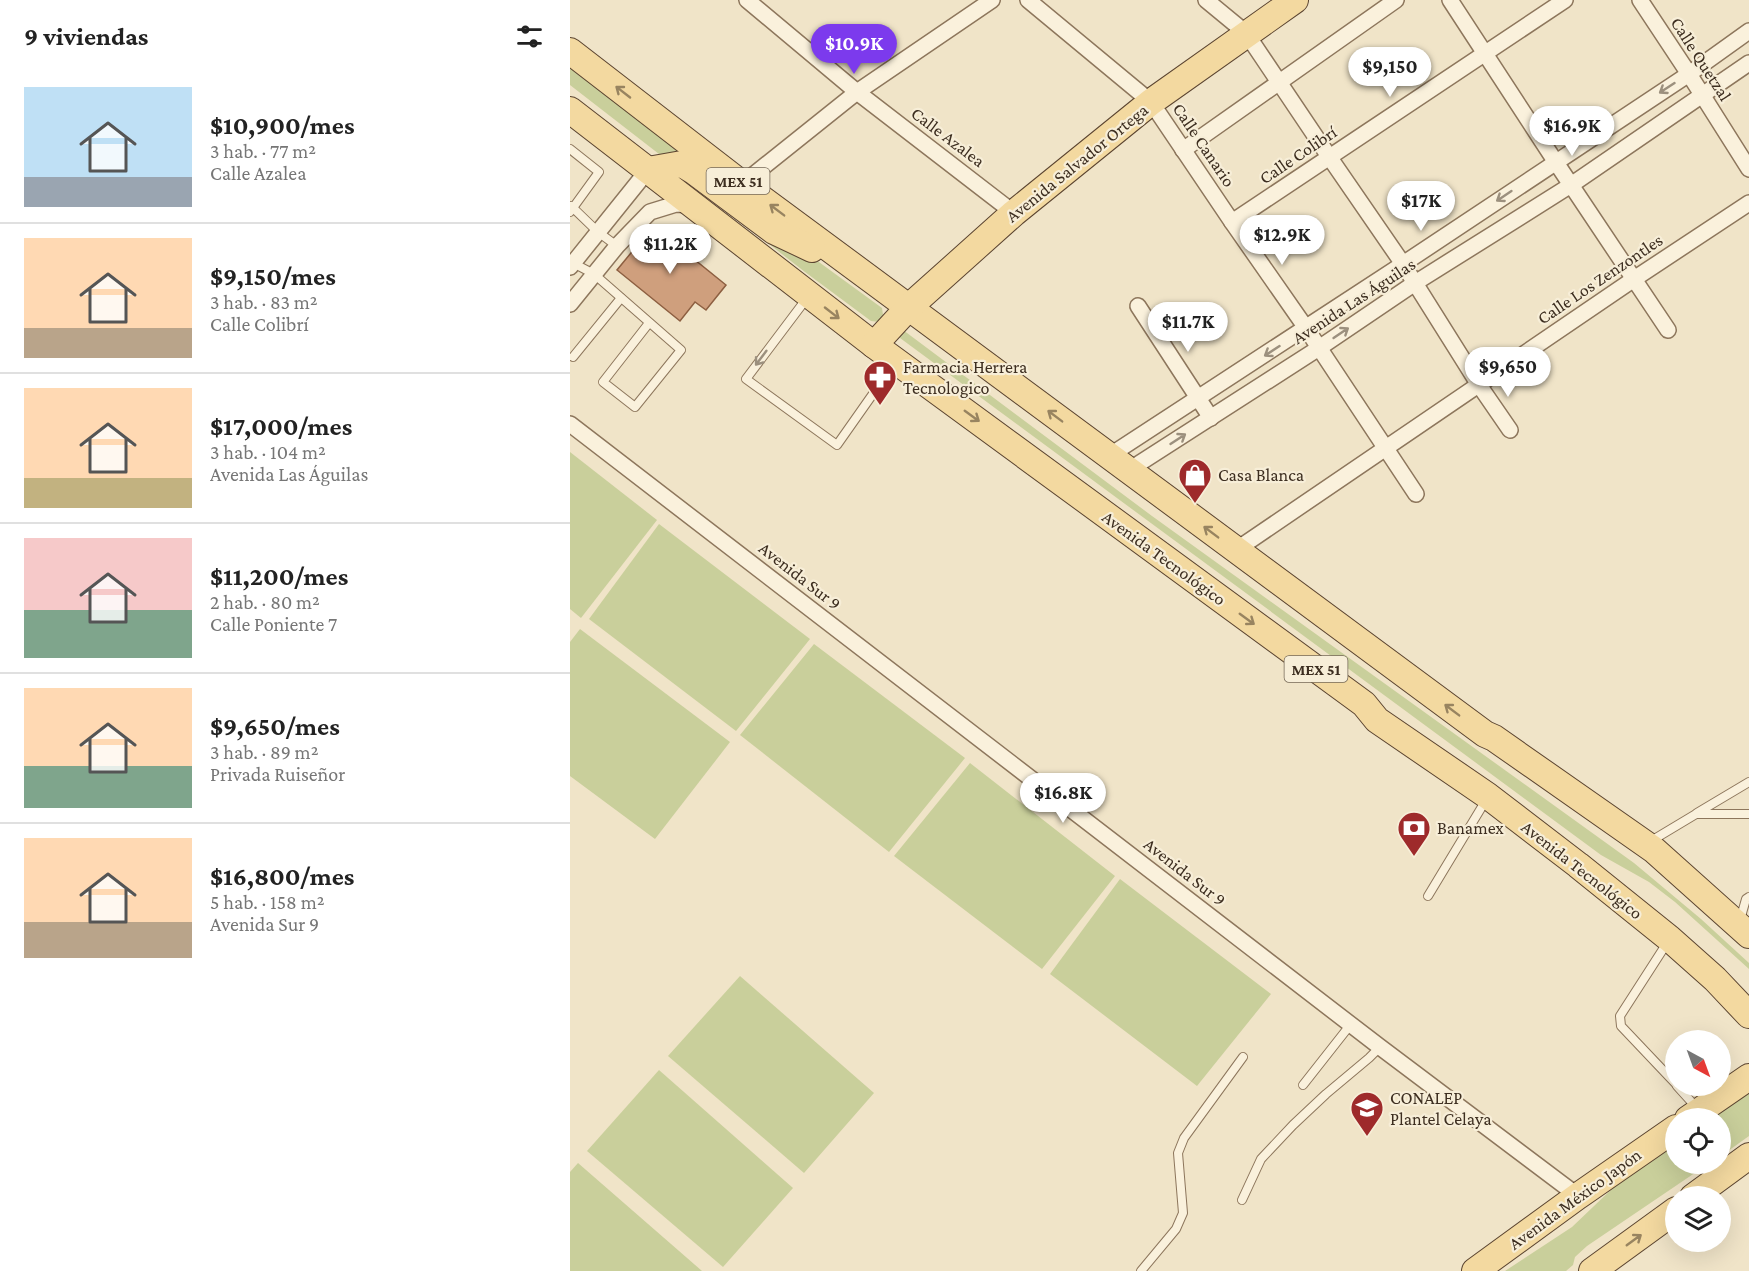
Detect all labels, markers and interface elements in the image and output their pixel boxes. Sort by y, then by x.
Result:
street label: Calle Quetzal [1667,13,1736,105]
icon: filters [513,20,546,53]
text: 9 viviendas [24,22,148,51]
pin: $10.9K [805,24,903,75]
text: $10.9K [825,32,883,54]
pin: $9,150 [1341,47,1439,98]
text: $9,150 [1362,55,1418,77]
one-way arrow [1659,82,1675,94]
one-way arrow [615,85,631,98]
street label: Calle Canario [1169,99,1239,191]
street label: Avenida Salvador Ortega [1002,100,1152,226]
street label: Calle Azalea [907,103,989,171]
pin: $16.9K [1523,106,1621,157]
icon: home [72,111,144,183]
text: $10,900/mes [210,111,355,140]
text: $16.9K [1543,114,1601,136]
street label: Calle Colibrí [1256,121,1341,188]
text: 3 hab. · 77 m² [210,140,316,162]
text: Calle Azalea [210,162,306,184]
road number: MEX 51 [706,168,770,194]
pin: $17K [1385,181,1457,232]
text: $17K [1401,189,1441,211]
one-way arrow [1496,190,1513,202]
one-way arrow [770,204,786,216]
pin: $12.9K [1233,215,1331,266]
text: $12.9K [1254,223,1310,245]
pin: $11.2K [621,224,719,275]
street label: Calle Los Zenzontles [1534,230,1666,328]
text: $11.2K [643,232,697,254]
street label: Avenida Las Águilas [1289,254,1419,348]
icon: home [72,262,144,334]
text: $9,150/mes [210,262,336,291]
text: 3 hab. · 83 m² [210,291,318,313]
pin: $11.7K [1139,302,1237,353]
one-way arrow [824,306,840,319]
text: $11.7K [1162,310,1214,332]
text: Calle Colibrí [210,313,309,335]
one-way arrow [1333,327,1349,339]
one-way arrow [1264,345,1281,357]
pin: $9,650 [1459,347,1557,398]
one-way arrow [755,350,768,366]
text: $9,650 [1479,355,1537,377]
place label: Farmacia Herrera Tecnologico [903,357,1027,398]
pharmacy icon: Farmacia Herrera Tecnologico [862,359,898,406]
one-way arrow [1047,409,1063,422]
one-way arrow [963,410,979,422]
icon: home [72,412,144,484]
text: $17,000/mes [210,412,352,441]
one-way arrow [1169,432,1186,444]
text: 3 hab. · 104 m² [210,441,326,463]
shop icon: Casa Blanca [1177,457,1213,504]
text: Avenida Las Águilas [210,463,368,485]
place label: Casa Blanca [1218,465,1304,485]
street label: Avenida Tecnológico [1098,506,1230,610]
one-way arrow [1204,526,1220,538]
street label: Avenida Sur 9 [755,538,845,614]
icon: home [72,562,144,634]
text: $11,200/mes [210,562,348,591]
text: 2 hab. · 80 m² [210,591,320,613]
one-way arrow [1239,612,1255,625]
text: Calle Poniente 7 [210,613,337,635]
road number: MEX 51 [1284,656,1347,682]
one-way arrow [1445,704,1461,717]
icon: home [72,712,144,784]
text: $9,650/mes [210,712,340,741]
text: 3 hab. · 89 m² [210,741,318,763]
text: Privada Ruiseñor [210,763,345,785]
pin: $16.8K [1014,773,1112,824]
text: $16.8K [1034,781,1092,803]
bank icon: Banamex [1396,810,1432,857]
street label: Avenida Tecnológico [1518,817,1646,923]
place label: Banamex [1437,818,1504,838]
street label: Avenida Sur 9 [1140,834,1230,910]
icon: home [72,862,144,934]
text: $16,800/mes [210,862,354,891]
text: 5 hab. · 158 m² [210,891,325,913]
text: Avenida Sur 9 [210,913,319,935]
north arrow [1665,1030,1731,1096]
map controls [1665,1030,1731,1252]
place label: CONALEP Plantel Celaya [1390,1088,1492,1129]
school or university icon: CONALEP Plantel Celaya [1349,1090,1385,1137]
button: locate [1665,1108,1731,1174]
street label: Avenida México Japón [1505,1144,1645,1254]
button: layers [1665,1186,1731,1252]
one-way arrow [1625,1234,1641,1247]

